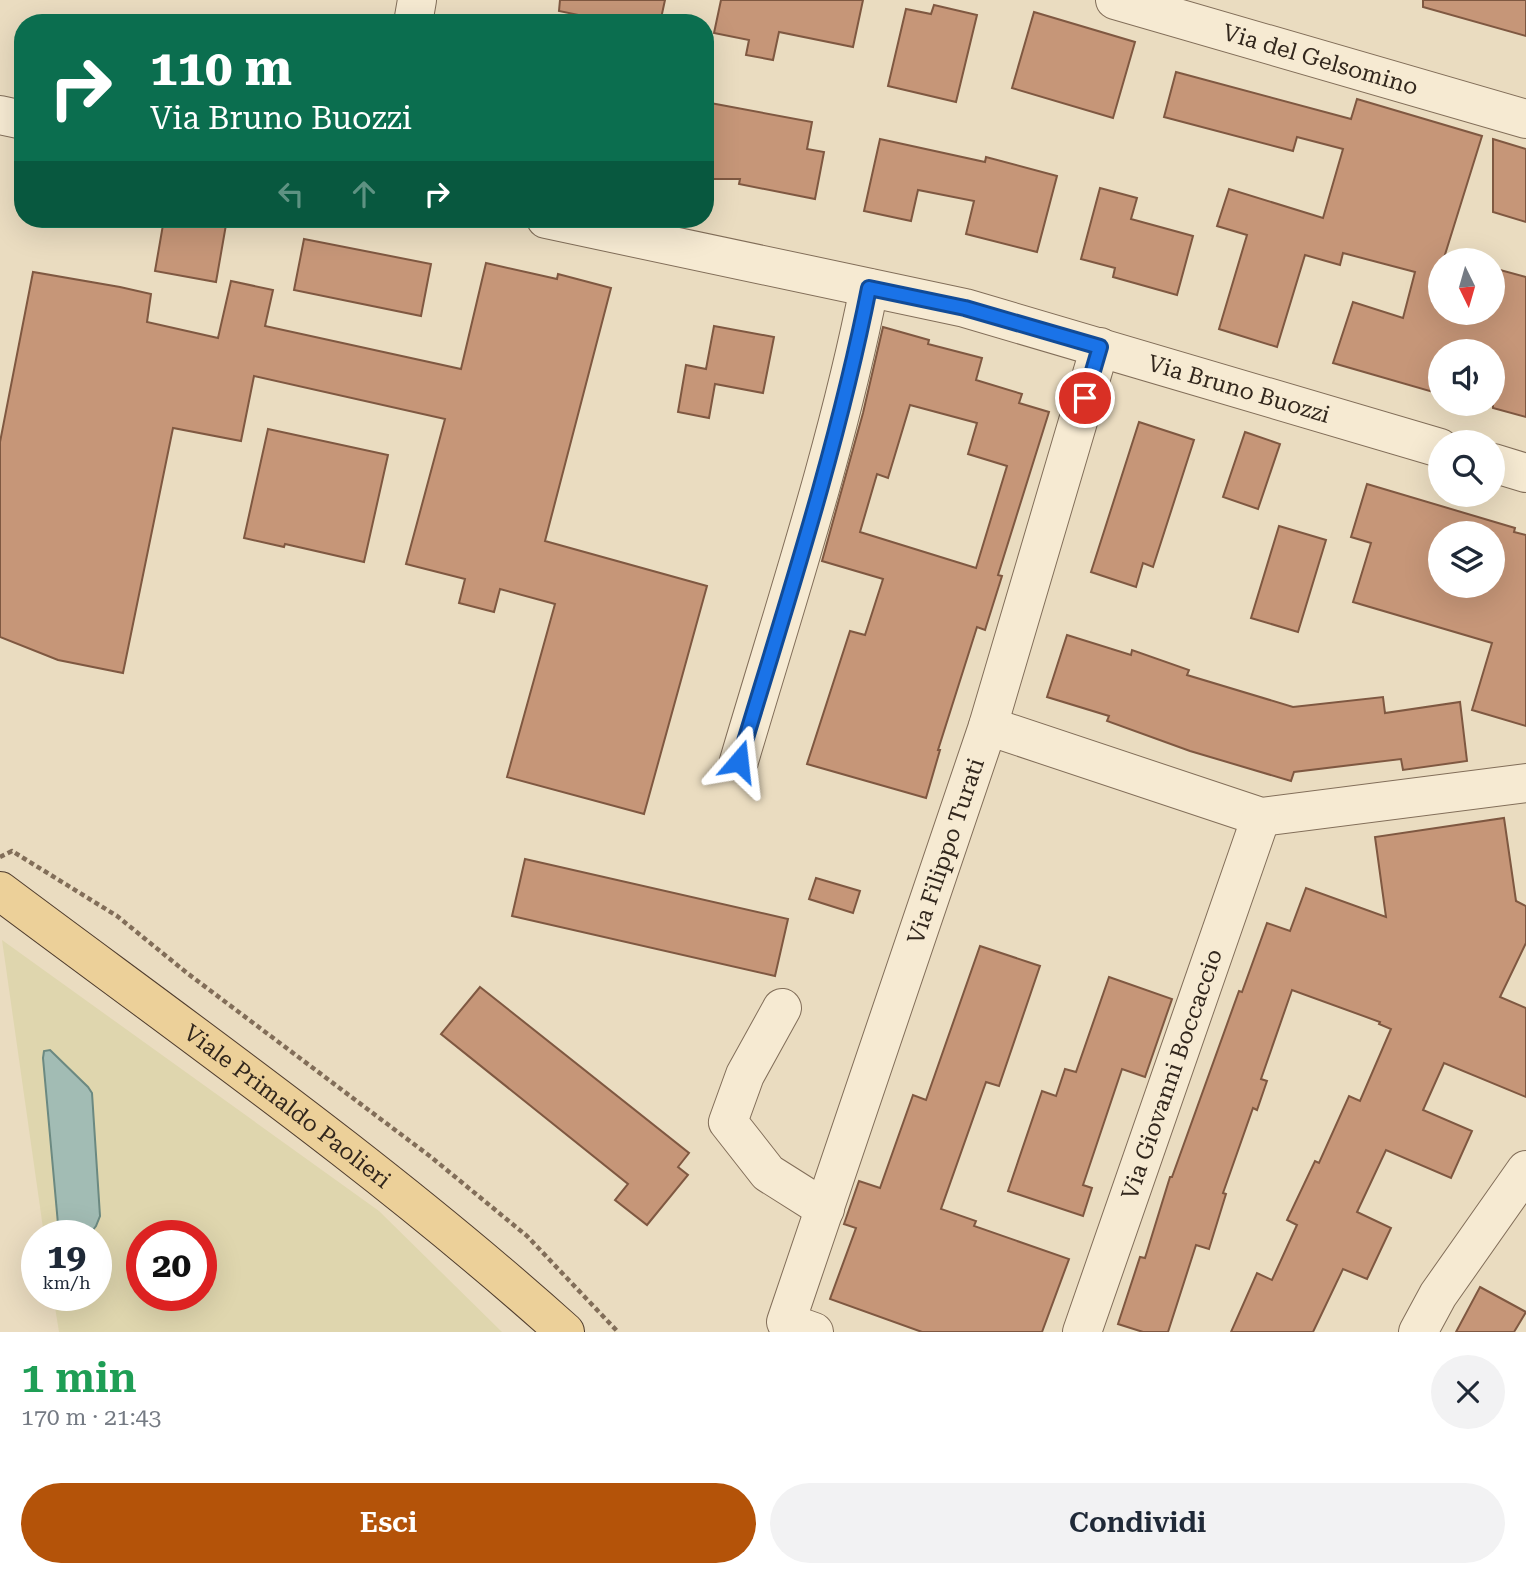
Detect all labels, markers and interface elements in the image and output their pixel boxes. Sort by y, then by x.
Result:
street label: Via del Gelsomino [1220,19,1421,101]
text: 110 m [150,40,292,97]
icon: right [35,42,126,133]
text: Via Bruno Buozzi [150,99,412,137]
icon: left [272,175,310,213]
icon: ahead [345,175,383,213]
icon: right [418,175,456,213]
north arrow [1428,248,1505,326]
map controls [1428,248,1505,598]
button: sound [1428,339,1505,416]
street label: Via Bruno Buozzi [1145,350,1333,429]
pin [1055,368,1115,428]
icon: arrive [1066,379,1104,417]
button: search [1428,430,1505,507]
button: layers [1428,521,1505,598]
position arrow [702,724,776,798]
street label: Via Filippo Turati [902,755,990,948]
street label: Via Giovanni Boccaccio [1116,945,1228,1203]
street label: Viale Primaldo Paolieri [178,1019,396,1194]
speed limit sign: 20 [126,1220,217,1311]
text: 19 [47,1236,86,1277]
text: km/h [42,1272,91,1293]
text: 1 min [21,1353,137,1402]
button: close [1431,1355,1505,1429]
text: 170 m · 21:43 [21,1404,161,1431]
button: Esci [21,1483,756,1563]
button: Condividi [770,1483,1505,1563]

